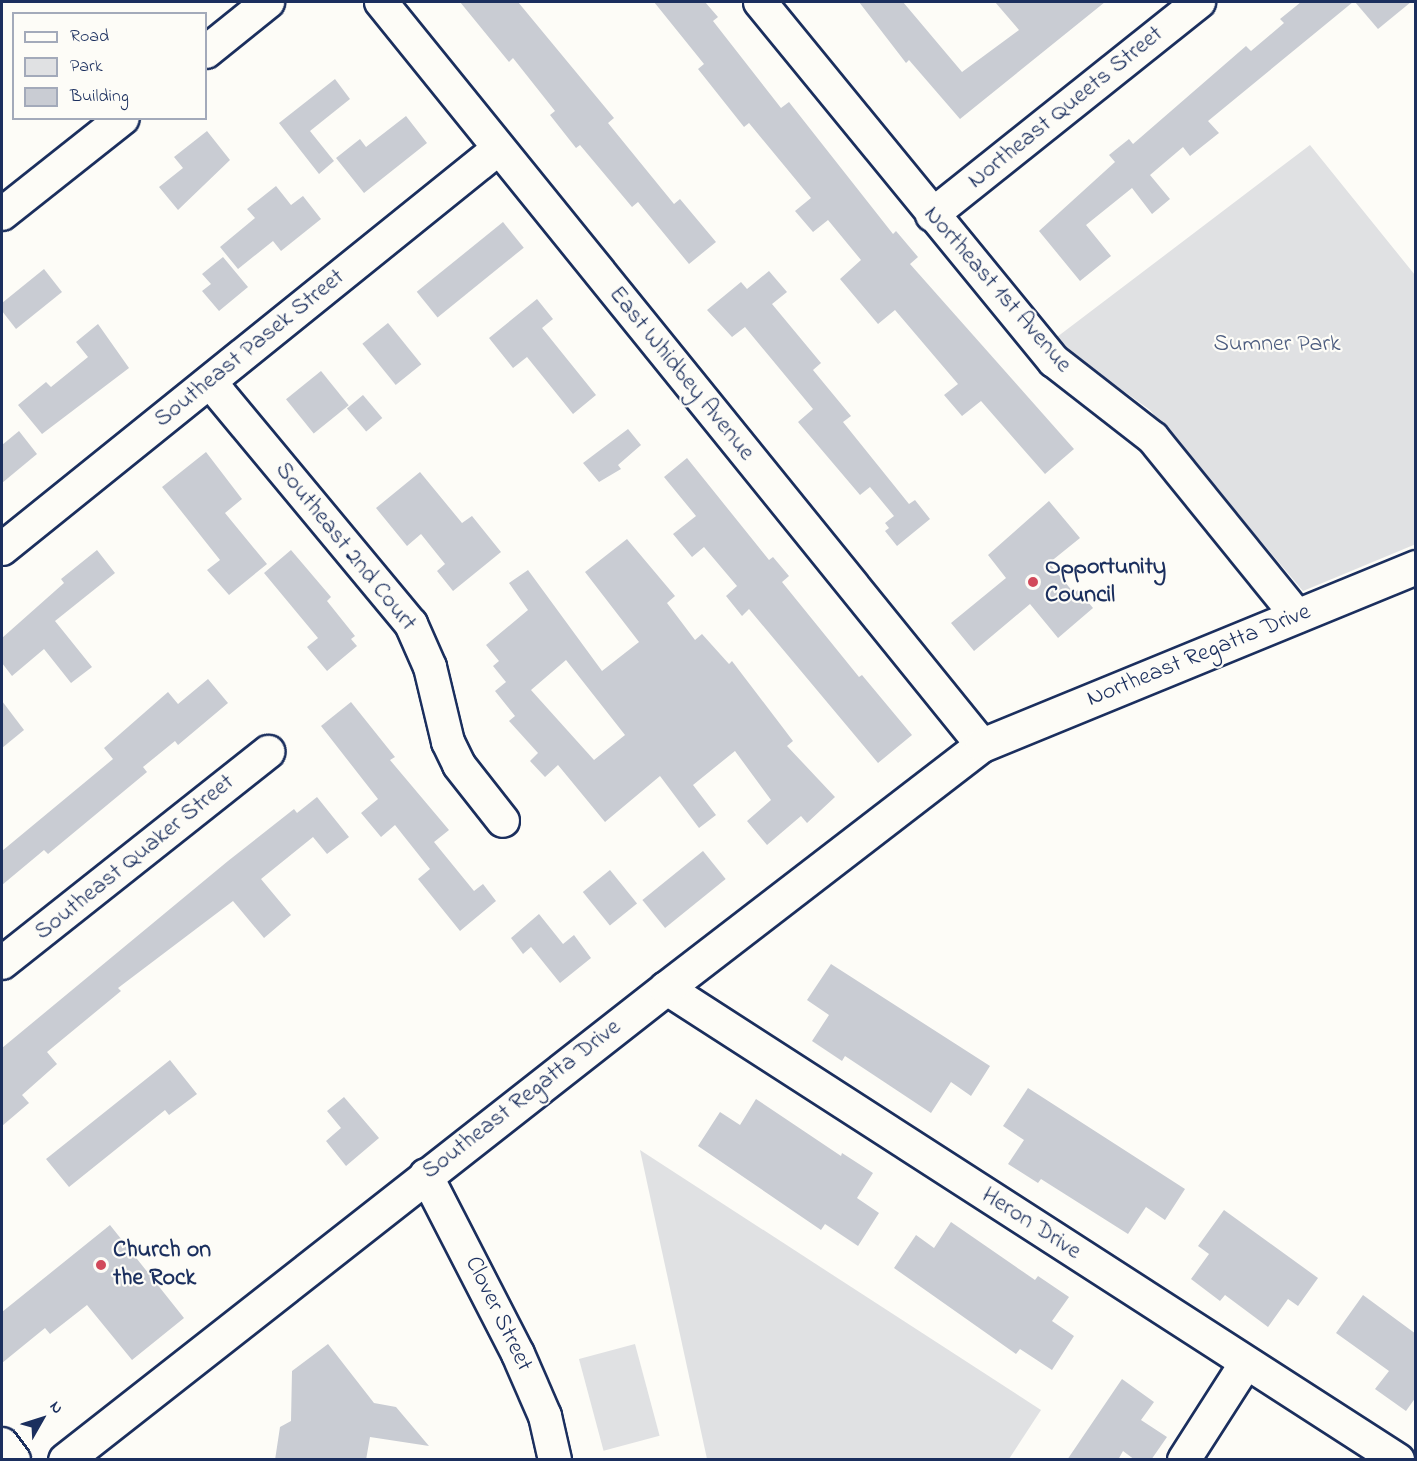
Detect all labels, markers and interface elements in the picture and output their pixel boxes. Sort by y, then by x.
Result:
legend [12,12,207,120]
street label: Northeast Queets Street [963,20,1169,196]
text: Road [70,24,109,50]
text: Park [70,54,103,80]
text: Building [70,84,129,110]
street label: Northeast 1st Avenue [917,201,1077,379]
street label: Southeast Pasek Street [149,263,351,435]
street label: East Whidbey Avenue [602,281,760,467]
park label: Sumner Park [1213,331,1341,359]
street label: Southeast 2nd Court [268,457,422,637]
place label: Opportunity Council [1045,554,1166,610]
marker: Opportunity Council [1026,575,1040,589]
street label: Northeast Regatta Drive [1083,598,1315,714]
street label: Southeast Quaker Street [29,769,241,947]
street label: Southeast Regatta Drive [417,1014,627,1186]
street label: Heron Drive [976,1181,1086,1267]
place label: Church on the Rock [113,1237,211,1293]
street label: Clover Street [458,1252,538,1376]
marker: Church on the Rock [94,1258,108,1272]
north arrow [12,1389,72,1449]
text: N [43,1396,69,1419]

